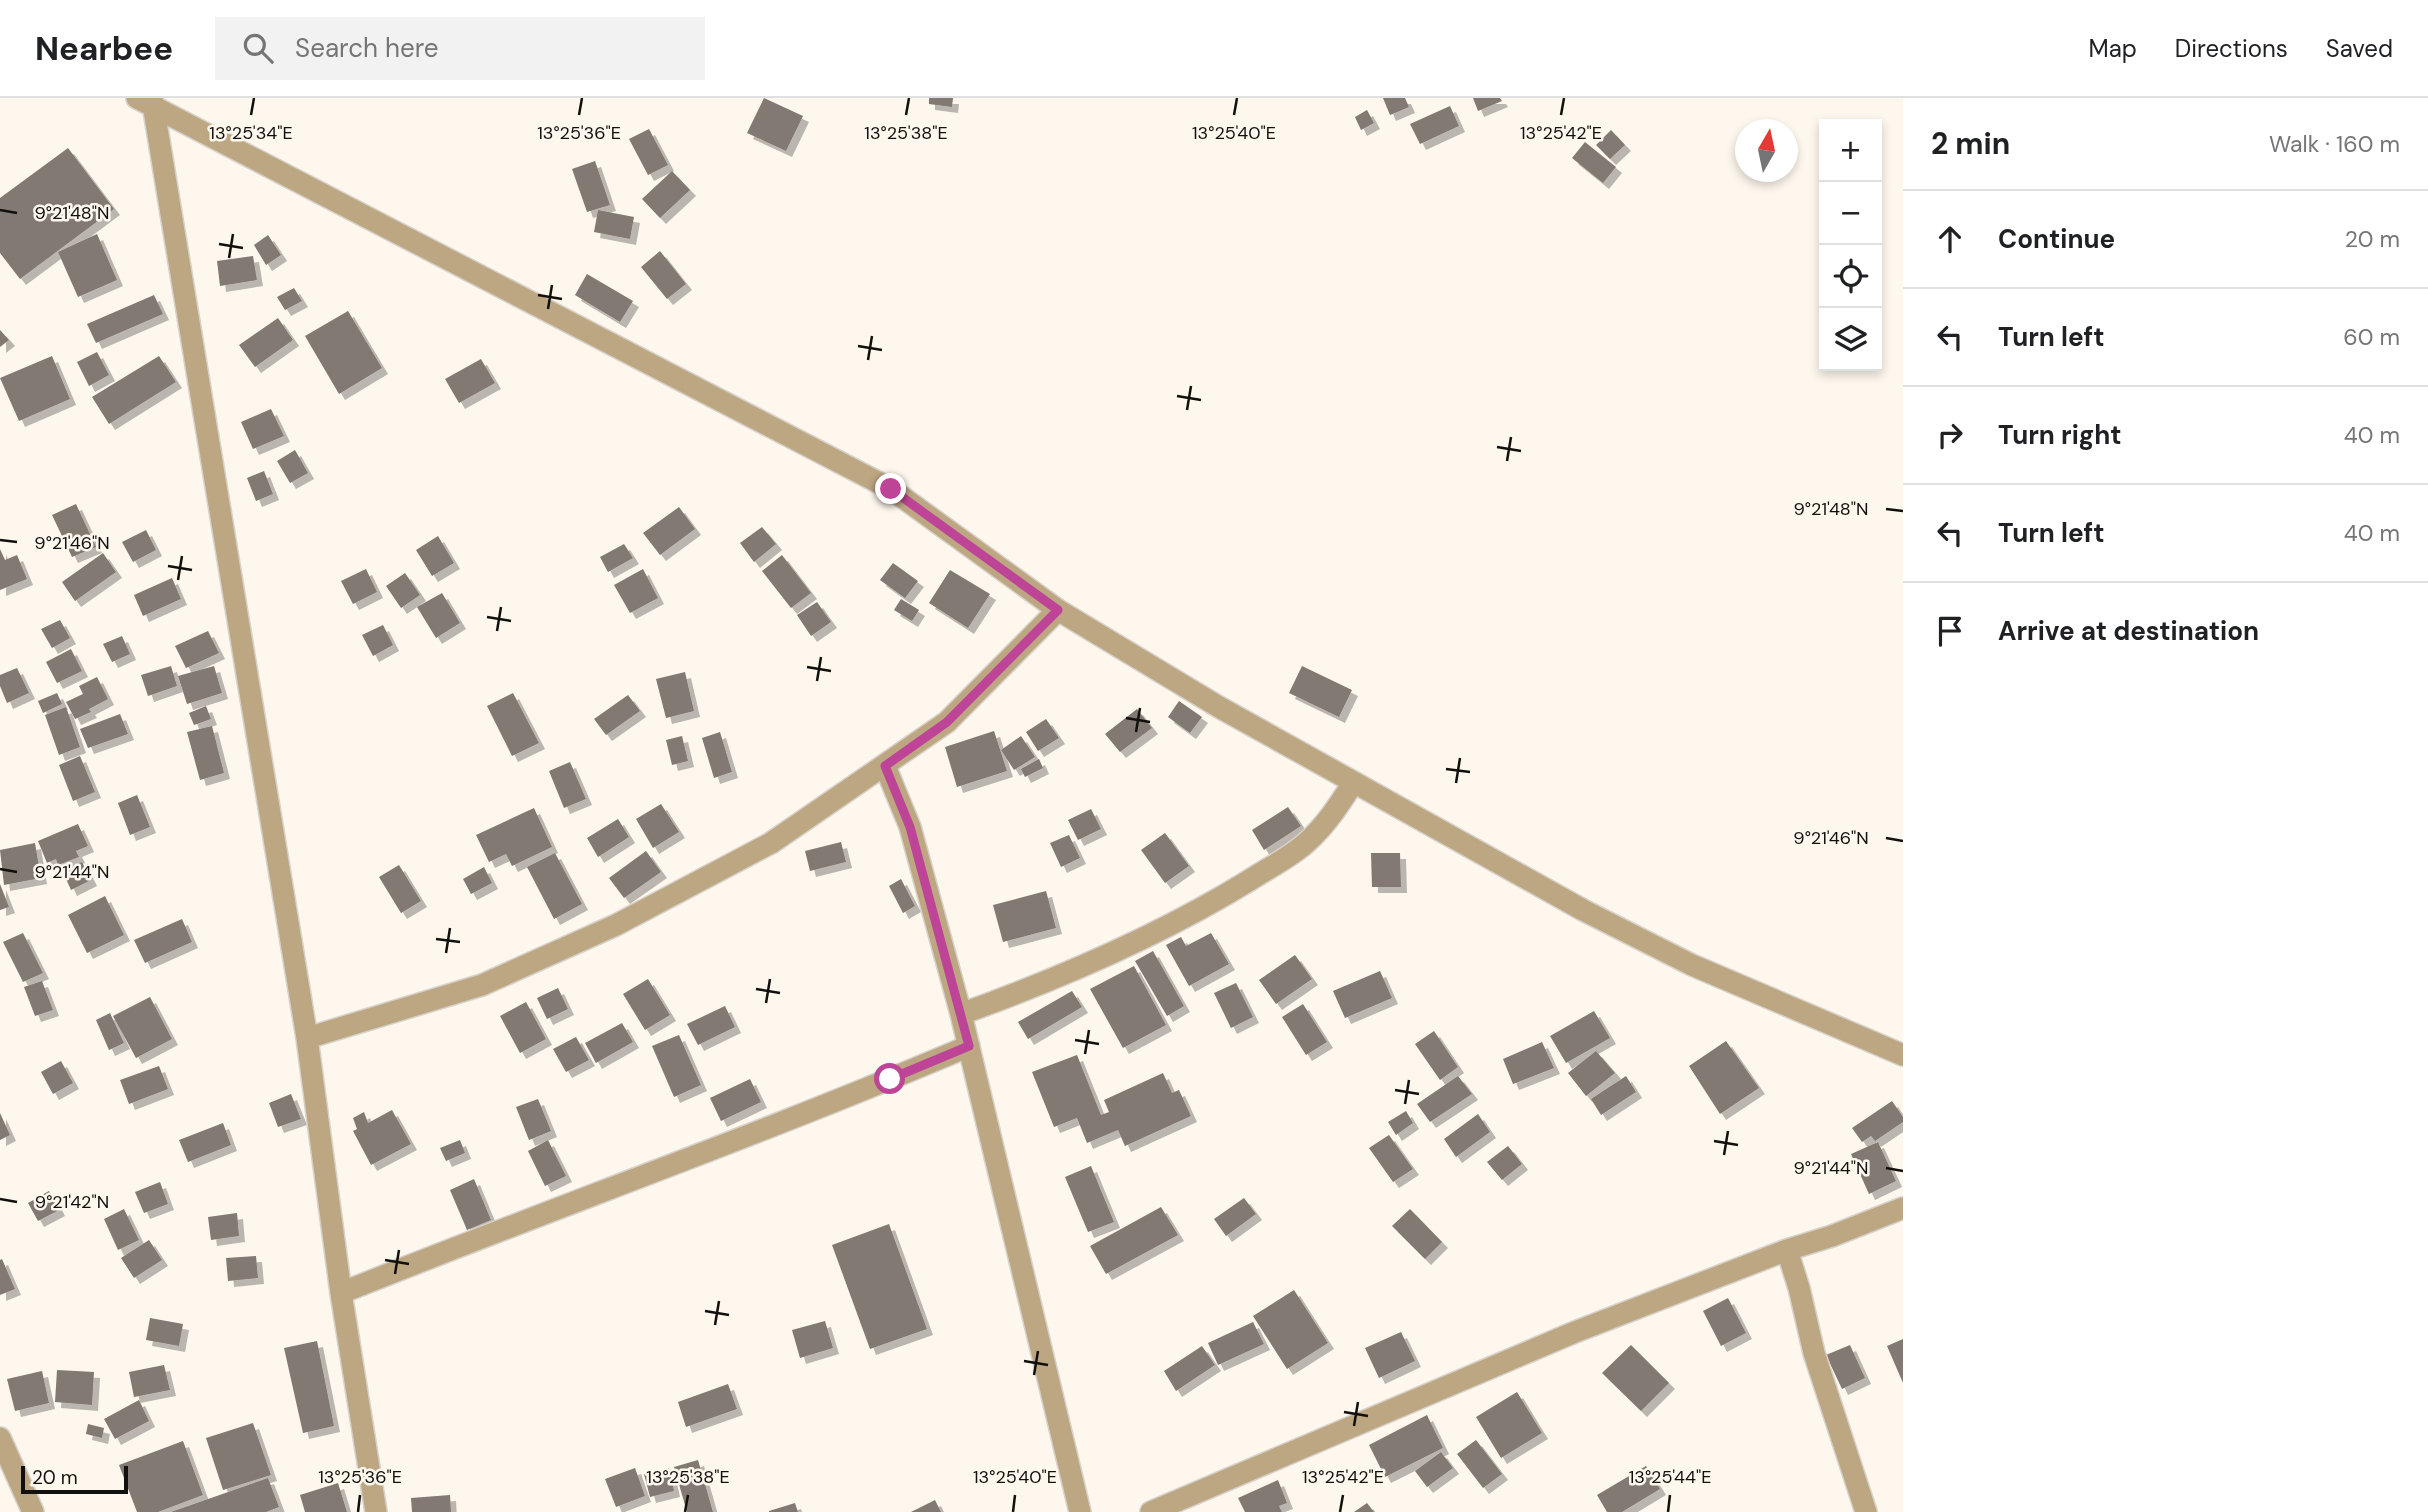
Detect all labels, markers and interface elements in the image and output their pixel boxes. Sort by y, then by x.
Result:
search box [215,17,705,80]
text: Nearbee [35,27,173,70]
icon: search [239,29,277,67]
text: Search here [295,31,439,65]
text: Map [2089,33,2137,64]
text: Directions [2175,33,2288,64]
text: Saved [2326,33,2393,64]
north arrow [1735,119,1798,182]
map controls [1819,119,1882,371]
button: + [1819,119,1882,182]
text: 13°25'34"E [209,121,293,145]
text: 13°25'36"E [537,121,621,145]
text: 13°25'38"E [864,121,948,145]
text: 13°25'40"E [1192,121,1276,145]
text: 13°25'42"E [1520,121,1602,145]
text: 2 min [1931,124,2010,163]
text: Walk · 160 m [2269,129,2400,159]
button: − [1819,182,1882,245]
text: 9°21'48"N [35,201,109,225]
icon: ahead [1931,220,1969,258]
text: Continue [1998,222,2115,256]
text: 20 m [2345,224,2400,254]
button: locate [1819,245,1882,308]
button: layers [1819,308,1882,371]
icon: left [1931,318,1969,356]
text: Turn left [1998,320,2105,354]
text: 60 m [2343,322,2400,352]
icon: right [1931,416,1969,454]
text: Turn right [1998,418,2122,452]
text: 40 m [2344,420,2400,450]
route end [875,473,906,504]
text: 9°21'48"N [1794,497,1868,521]
icon: left [1931,514,1969,552]
text: Turn left [1998,516,2105,550]
text: 40 m [2344,518,2400,548]
text: 9°21'46"N [34,531,110,555]
icon: arrive [1931,612,1969,650]
text: Arrive at destination [1998,614,2259,648]
text: 9°21'46"N [1793,826,1869,850]
text: 9°21'44"N [35,860,109,884]
route start [874,1063,905,1094]
text: 9°21'44"N [1794,1156,1868,1180]
text: 9°21'42"N [35,1190,109,1214]
scale bar [21,1463,128,1495]
text: 20 m [32,1465,78,1490]
text: 13°25'36"E [318,1465,402,1489]
text: 13°25'38"E [646,1465,730,1489]
text: 13°25'40"E [973,1465,1057,1489]
text: 13°25'42"E [1302,1465,1384,1489]
text: 13°25'44"E [1629,1465,1711,1489]

